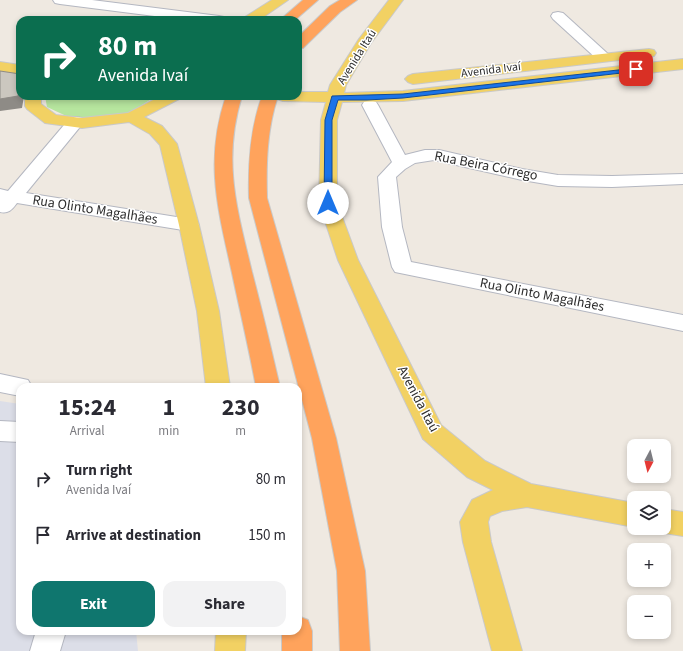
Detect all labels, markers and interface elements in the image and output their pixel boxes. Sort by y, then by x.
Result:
text: 80 m [98,26,157,66]
street label: Avenida Itaú [333,26,381,88]
icon: right [32,32,84,84]
pin [619,52,653,86]
street label: Avenida Ivaí [460,58,523,82]
icon: arrive [625,58,647,80]
text: Avenida Ivaí [98,63,188,88]
street label: Rua Beira Córrego [433,146,539,186]
position arrow [307,182,349,224]
street label: Rua Olinto Magalhães [31,190,159,230]
street label: Rua Olinto Magalhães [478,273,606,317]
street label: Avenida Itaú [392,362,444,436]
text: 15:24 [58,390,116,425]
text: 1 [163,390,175,425]
text: 230 [222,390,260,425]
text: Arrival [70,422,105,440]
text: min [158,422,179,440]
text: m [235,422,246,440]
north arrow [627,439,671,483]
map controls [627,439,671,639]
text: Turn right [66,460,132,481]
icon: right [32,468,54,490]
text: 80 m [256,469,286,490]
text: Avenida Ivaí [66,481,131,499]
button: layers [627,491,671,535]
icon: arrive [32,524,54,546]
text: Arrive at destination [66,525,201,546]
text: 150 m [248,525,286,546]
button: + [627,543,671,587]
button: Exit [32,581,155,627]
button: Share [163,581,286,627]
button: − [627,595,671,639]

